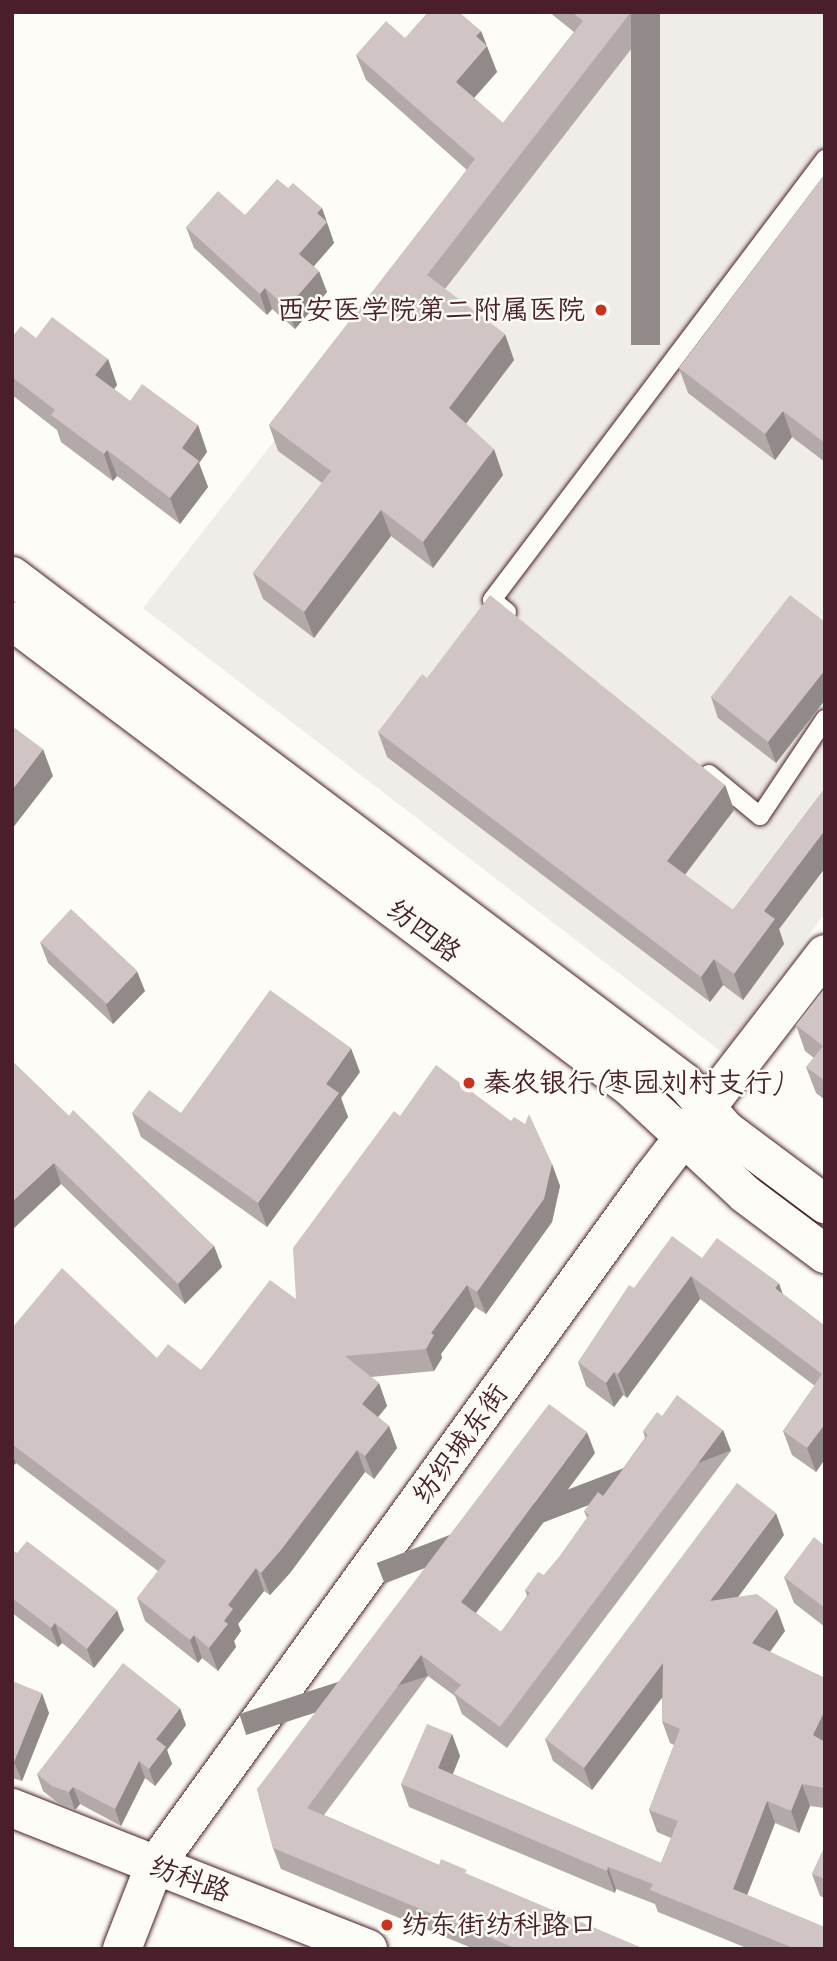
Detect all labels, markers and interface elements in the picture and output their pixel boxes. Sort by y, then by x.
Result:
place label: 西安医学院第二附属医院 [277,293,585,327]
marker: 西安医学院第二附属医院 [591,300,611,320]
street label: 纺四路 [380,892,468,970]
place label: 秦农银行(枣园刘村支行) [483,1066,781,1100]
marker: 秦农银行(枣园刘村支行) [461,1075,477,1091]
street label: 纺织城东街 [405,1377,515,1511]
street label: 纺科路 [145,1849,235,1909]
place label: 纺东街纺科路口 [401,1908,597,1942]
marker: 纺东街纺科路口 [379,1917,395,1933]

